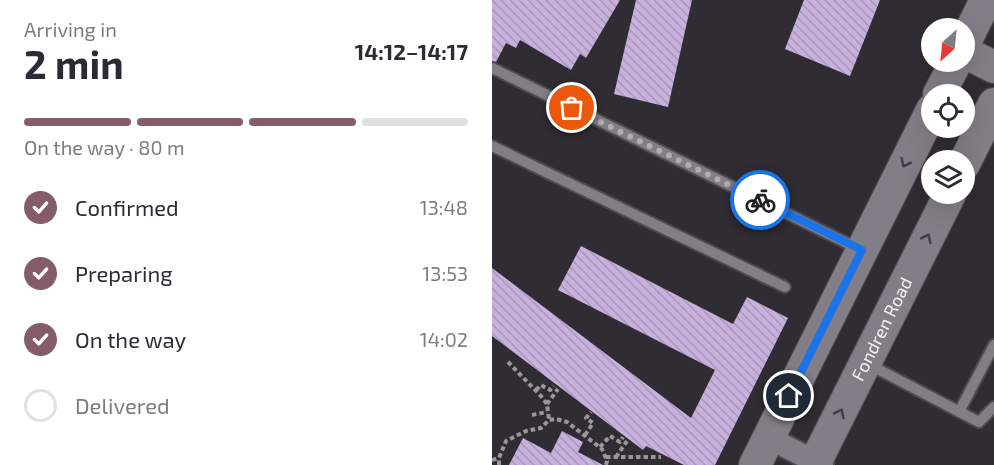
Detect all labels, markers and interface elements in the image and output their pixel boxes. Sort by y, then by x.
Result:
text: Arriving in [24,17,117,41]
north arrow [921,18,975,72]
map controls [921,18,975,204]
text: 14:12–14:17 [355,38,468,64]
text: 2 min [24,40,124,87]
pin [546,82,597,133]
button: locate [921,84,975,138]
icon: bag [555,91,588,124]
text: On the way · 80 m [24,135,184,159]
button: layers [921,150,975,204]
one-way arrow [901,156,913,167]
courier [730,170,790,230]
icon: bike [744,184,777,217]
icon: check [24,191,57,224]
text: Confirmed [75,194,179,220]
text: 13:48 [420,195,468,219]
one-way arrow [920,234,932,245]
icon: check [24,257,57,290]
text: Preparing [75,260,173,286]
text: 13:53 [422,261,468,285]
street label: Fondren Road [846,273,916,384]
icon: check [24,323,57,356]
text: On the way [75,326,186,352]
text: 14:02 [420,327,468,351]
pin [763,370,814,421]
icon: home [772,379,805,412]
text: Delivered [75,392,170,418]
one-way arrow [833,408,845,419]

